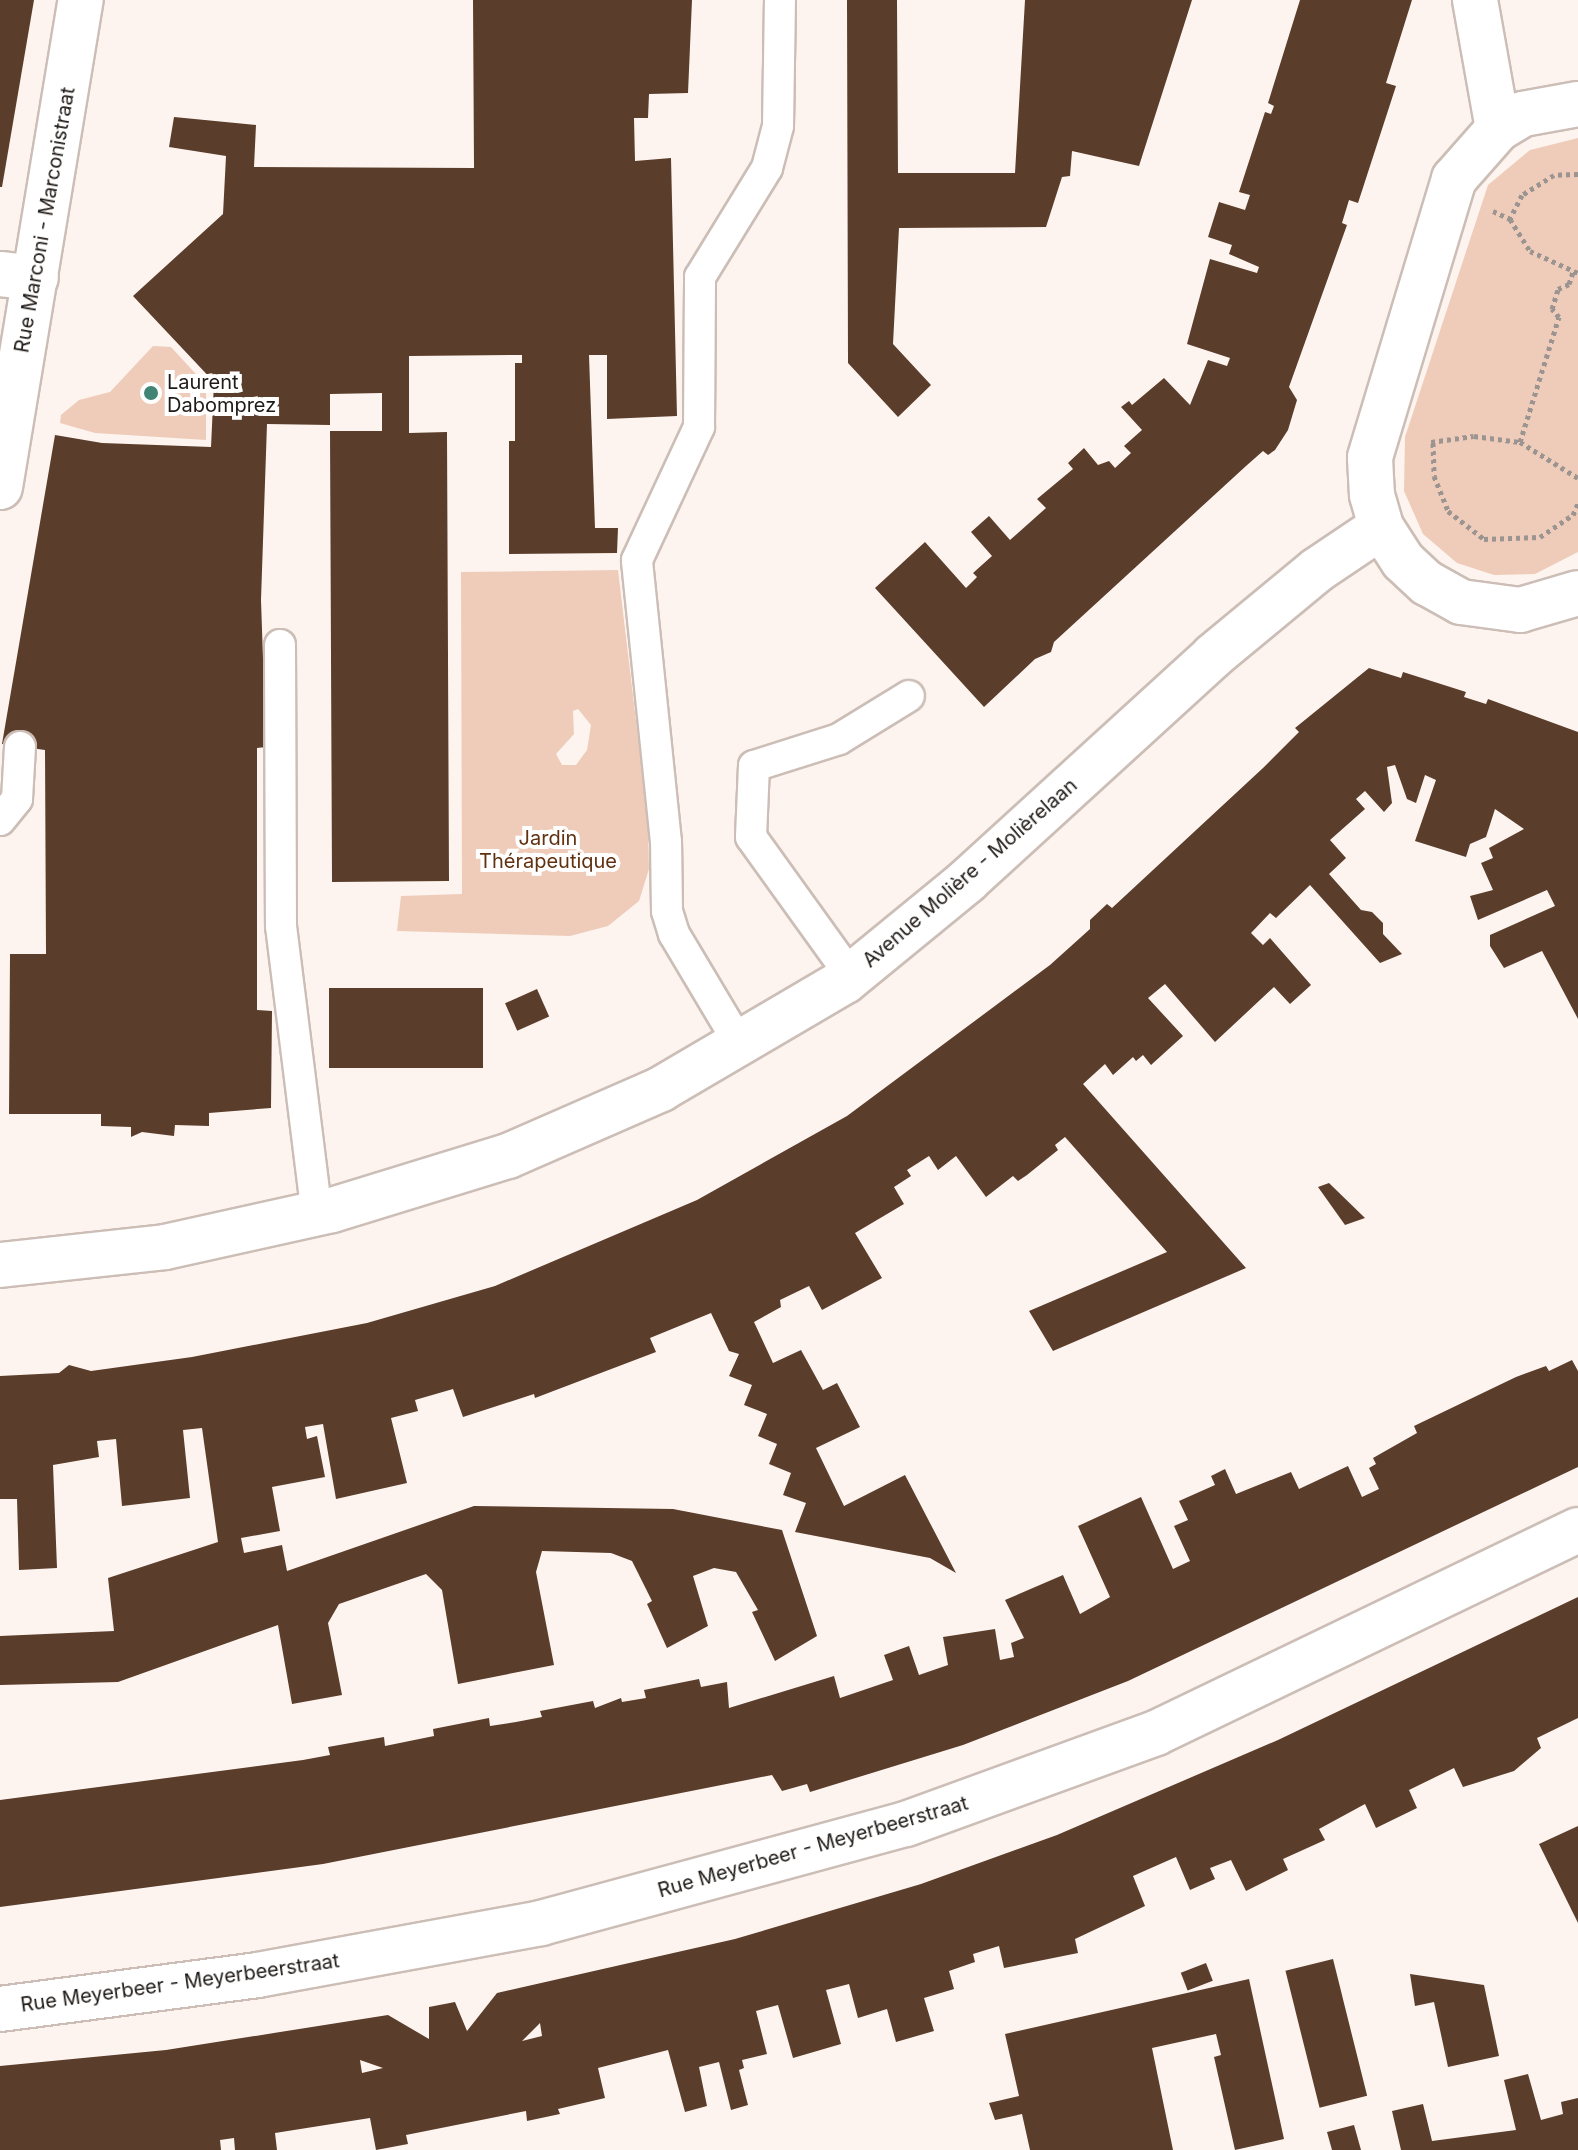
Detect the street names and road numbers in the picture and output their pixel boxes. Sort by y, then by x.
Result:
street label: Rue Marconi - Marconistraat [10,85,80,355]
street label: Avenue Molière - Molièrelaan [858,773,1082,973]
street label: Rue Meyerbeer - Meyerbeerstraat [655,1791,971,1903]
street label: Rue Meyerbeer - Meyerbeerstraat [19,1949,341,2017]

